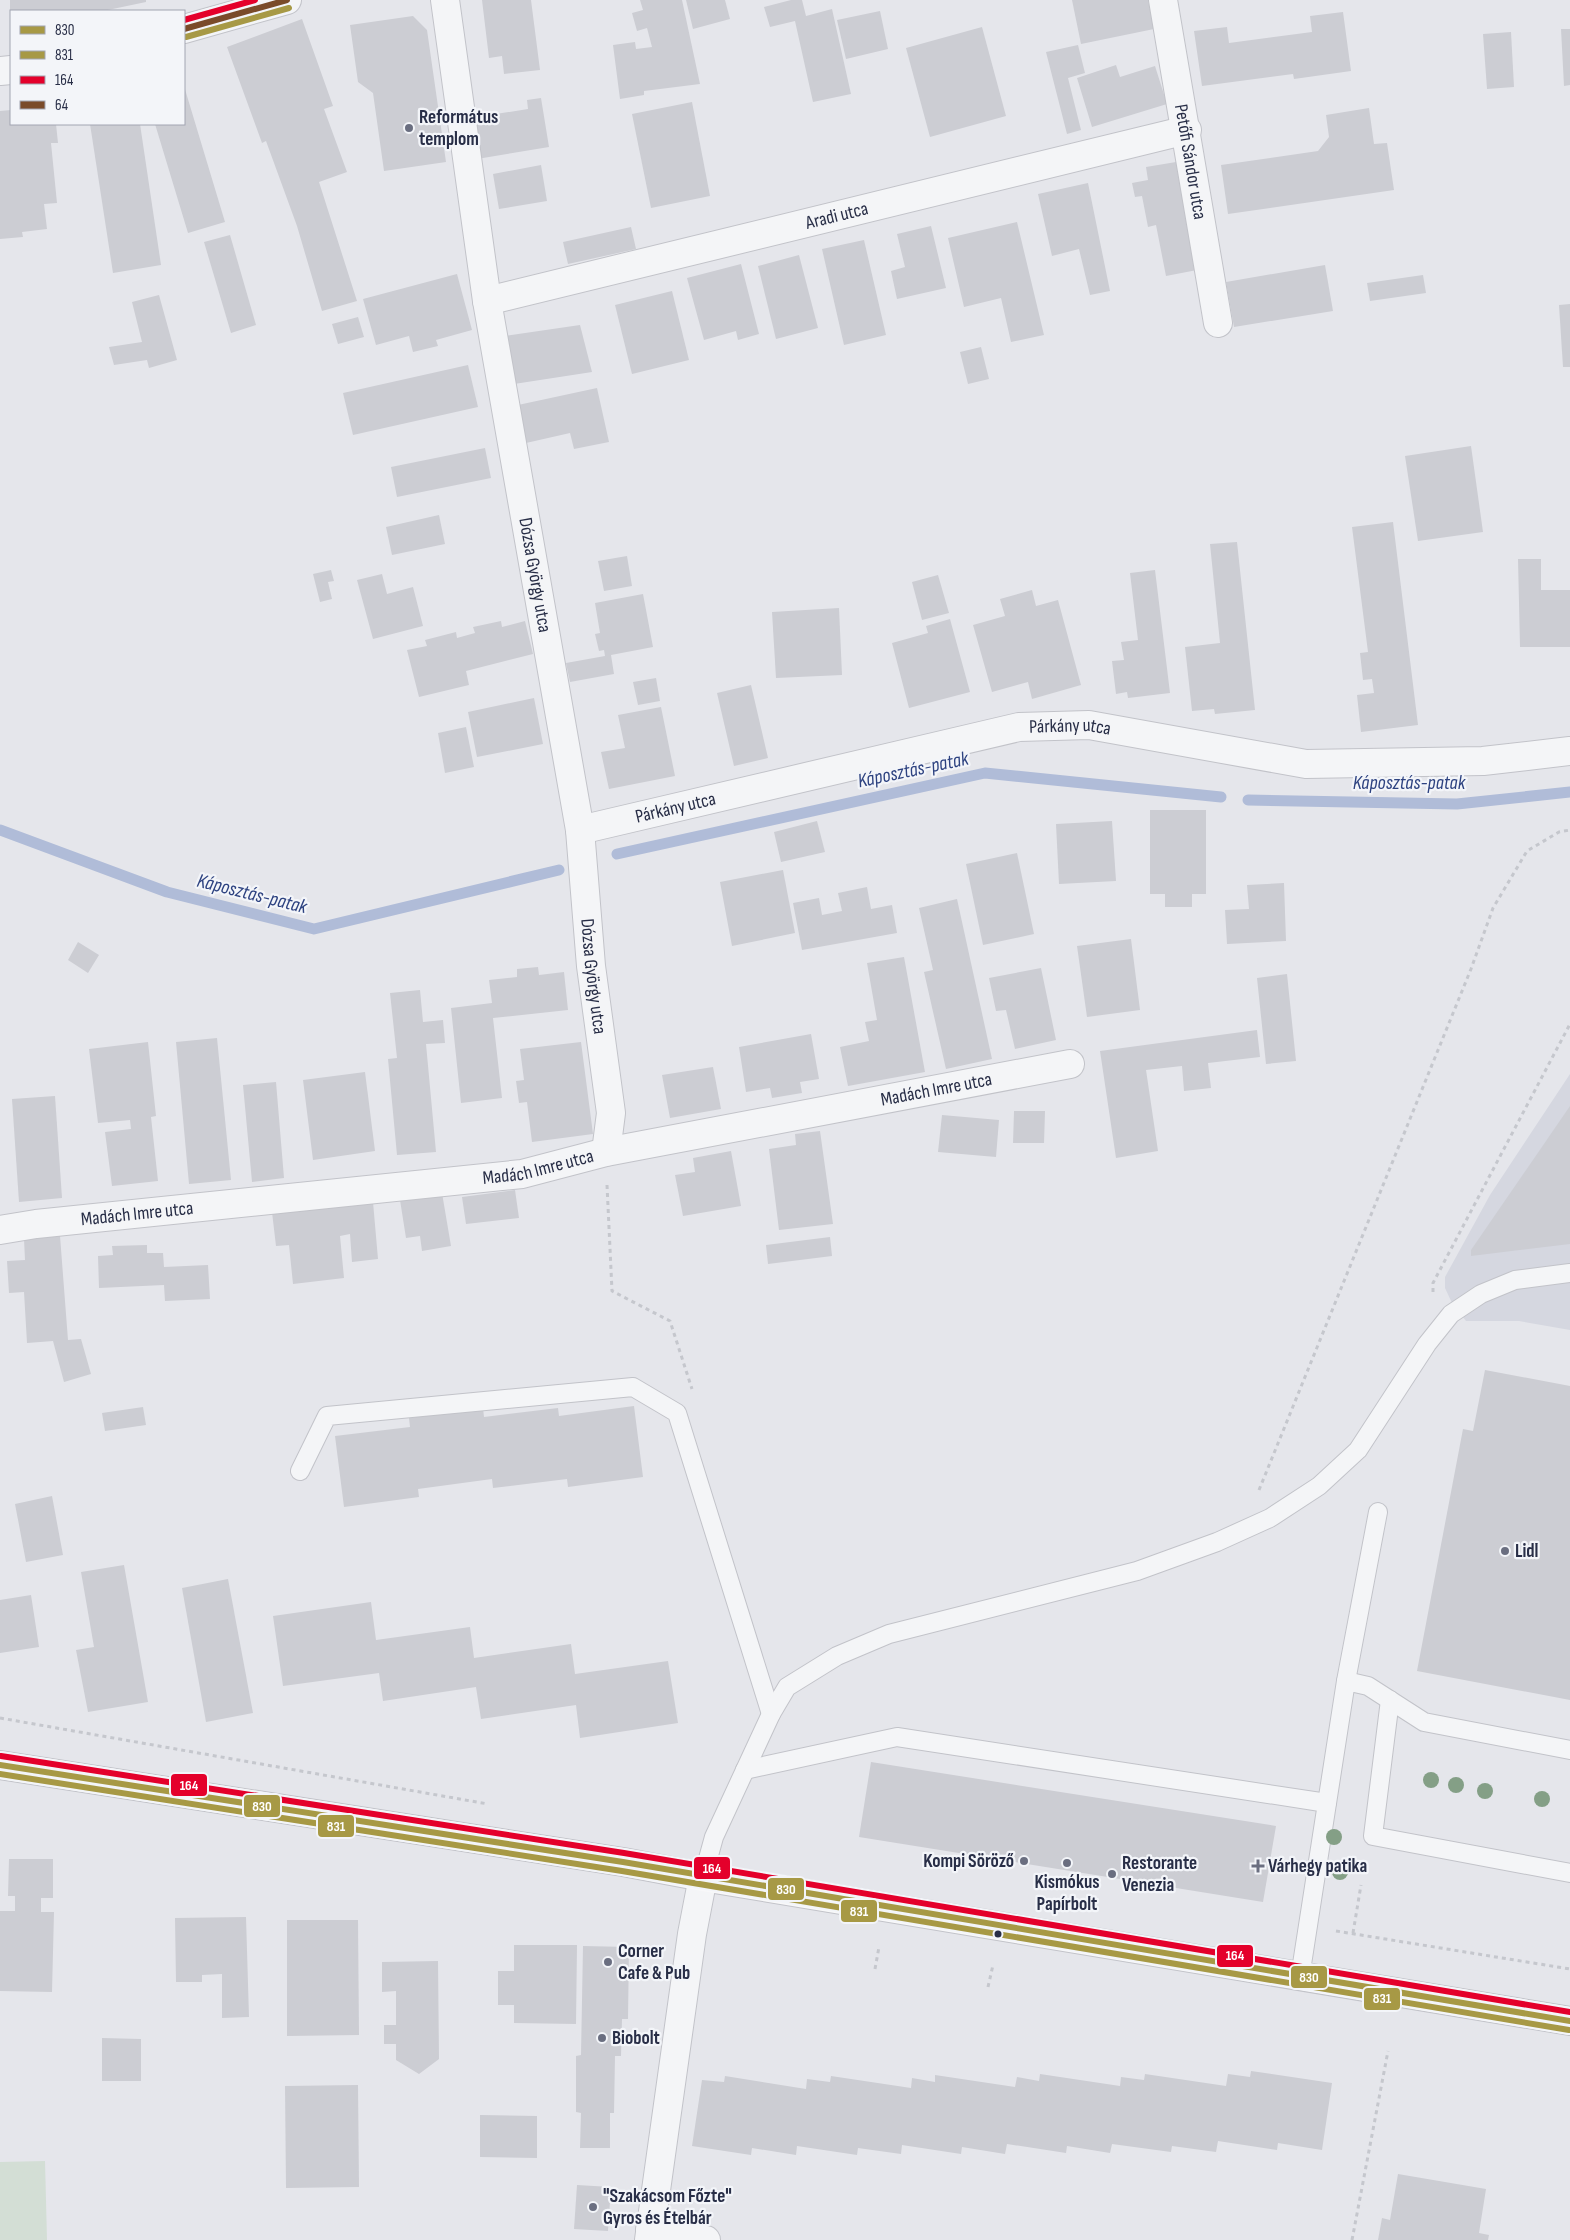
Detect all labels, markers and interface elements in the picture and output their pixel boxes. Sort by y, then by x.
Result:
legend [10,10,185,125]
text: 830 [55,21,75,40]
text: 831 [55,46,74,65]
text: 164 [55,71,73,90]
text: 64 [55,96,68,115]
street label: Petőfi Sándor utca [1169,102,1212,221]
place label: Református templom [419,106,498,151]
marker: Református templom [403,122,415,134]
street label: Aradi utca [802,197,870,235]
street label: Dózsa György utca [514,516,557,634]
street label: Párkány utca [1029,713,1113,740]
water label: Káposztás-patak [856,746,971,793]
water label: Káposztás-patak [1353,771,1466,795]
street label: Párkány utca [633,787,718,828]
water label: Káposztás-patak [195,869,310,919]
street label: Dózsa György utca [576,918,612,1036]
street label: Madách Imre utca [879,1068,994,1111]
street label: Madách Imre utca [482,1144,596,1189]
street label: Madách Imre utca [80,1196,194,1231]
place label: Lidl [1515,1540,1538,1563]
marker: Lidl [1499,1545,1511,1557]
line badge: 164 [170,1773,208,1797]
text: 164 [180,1777,199,1794]
line badge: 830 [243,1794,281,1818]
text: 830 [252,1798,272,1815]
line badge: 831 [317,1814,355,1838]
text: 831 [327,1818,346,1835]
place label: Kompi Söröző [923,1850,1014,1873]
place label: Restorante Venezia [1122,1852,1197,1897]
marker: Kompi Söröző [1018,1855,1030,1867]
place label: Várhegy patika [1268,1855,1367,1878]
line badge: 164 [693,1856,731,1880]
marker: Kismókus Papírbolt [1061,1857,1073,1869]
text: 164 [703,1860,722,1877]
marker: Várhegy patika [1252,1860,1264,1872]
marker: Restorante Venezia [1106,1868,1118,1880]
place label: Kismókus Papírbolt [1035,1871,1100,1916]
line badge: 830 [767,1877,805,1901]
text: 830 [776,1881,796,1898]
line badge: 831 [840,1899,878,1923]
text: 831 [850,1903,869,1920]
unlabelled marker [993,1929,1003,1939]
place label: Corner Cafe & Pub [618,1940,690,1985]
line badge: 164 [1216,1944,1254,1968]
text: 164 [1226,1947,1245,1964]
marker: Corner Cafe & Pub [602,1956,614,1968]
line badge: 830 [1290,1965,1328,1989]
text: 830 [1299,1969,1319,1986]
line badge: 831 [1363,1987,1401,2011]
text: 831 [1373,1990,1392,2007]
place label: Biobolt [612,2027,660,2050]
marker: Biobolt [596,2032,608,2044]
place label: "Szakácsom Főzte" Gyros és Ételbár [603,2185,732,2230]
marker: "Szakácsom Főzte" Gyros és Ételbár [587,2201,599,2213]

